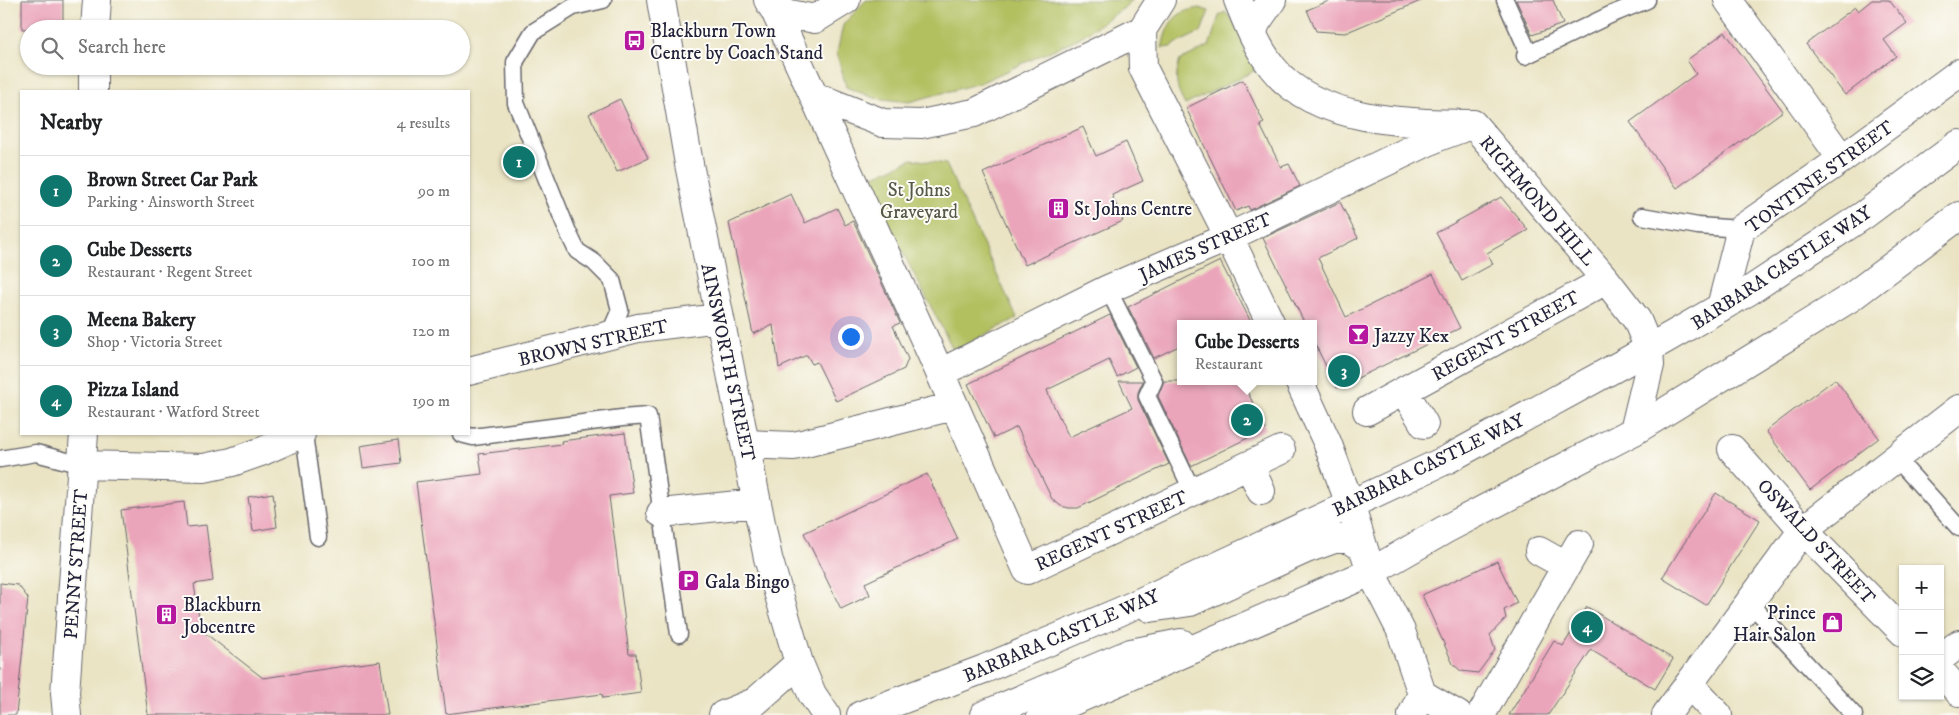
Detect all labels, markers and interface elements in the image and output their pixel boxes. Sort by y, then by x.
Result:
search box [20,20,470,75]
place label: Blackburn Town Centre by Coach Stand [650,20,824,65]
bus stop icon: Blackburn Town Centre by Coach Stand [622,29,646,53]
icon: search [38,34,66,62]
text: Search here [78,36,166,59]
text: Nearby [40,110,102,136]
text: 4 results [397,113,450,133]
street label: TONTINE STREET [1742,116,1899,239]
street label: RICHMOND HILL [1474,131,1600,271]
pin: 1 [503,143,535,181]
text: Brown Street Car Park [87,169,258,192]
park label: St Johns Graveyard [880,179,959,224]
text: 1 [53,181,59,201]
text: 90 m [418,181,450,201]
text: Parking · Ainsworth Street [87,192,255,212]
building icon: St Johns Centre [1046,196,1070,220]
place label: St Johns Centre [1074,198,1192,221]
street label: BARBARA CASTLE WAY [1687,201,1877,335]
street label: JAMES STREET [1134,208,1276,288]
text: Cube Desserts [87,239,192,262]
text: 2 [52,251,60,271]
text: 100 m [412,251,450,271]
text: Restaurant · Regent Street [87,262,252,282]
street label: AINSWORTH STREET [695,262,760,464]
street label: REGENT STREET [1428,286,1584,386]
text: Meena Bakery [87,309,195,332]
street label: BROWN STREET [516,315,671,372]
popup [1177,320,1317,385]
text: 3 [53,321,59,341]
text: 120 m [412,321,450,341]
bar icon: Jazzy Kex [1346,323,1370,347]
your location [838,324,864,350]
place label: Jazzy Kex [1372,325,1450,348]
text: Cube Desserts [1195,331,1299,354]
text: Shop · Victoria Street [87,332,222,352]
pin: 3 [1328,352,1360,390]
text: Restaurant [1195,354,1263,374]
text: Pizza Island [87,379,179,402]
text: 4 [51,391,61,411]
text: 190 m [412,391,450,411]
pin: 2 [1231,401,1263,439]
text: Restaurant · Watford Street [87,402,260,422]
street label: BARBARA CASTLE WAY [1329,408,1529,522]
street label: OSWALD STREET [1752,475,1880,610]
street label: REGENT STREET [1032,486,1192,577]
street label: PENNY STREET [60,488,93,640]
map controls [1899,565,1944,700]
button: + [1899,565,1944,610]
parking icon: Gala Bingo [677,569,701,593]
place label: Gala Bingo [705,571,789,594]
street label: BARBARA CASTLE WAY [960,584,1164,688]
place label: Blackburn Jobcentre [181,594,261,639]
place label: Prince Hair Salon [1733,602,1816,647]
building icon: Blackburn Jobcentre [155,603,179,627]
pin: 4 [1571,608,1603,646]
button: − [1899,610,1944,655]
shop icon: Prince Hair Salon [1820,611,1844,635]
button: layers [1899,655,1944,700]

